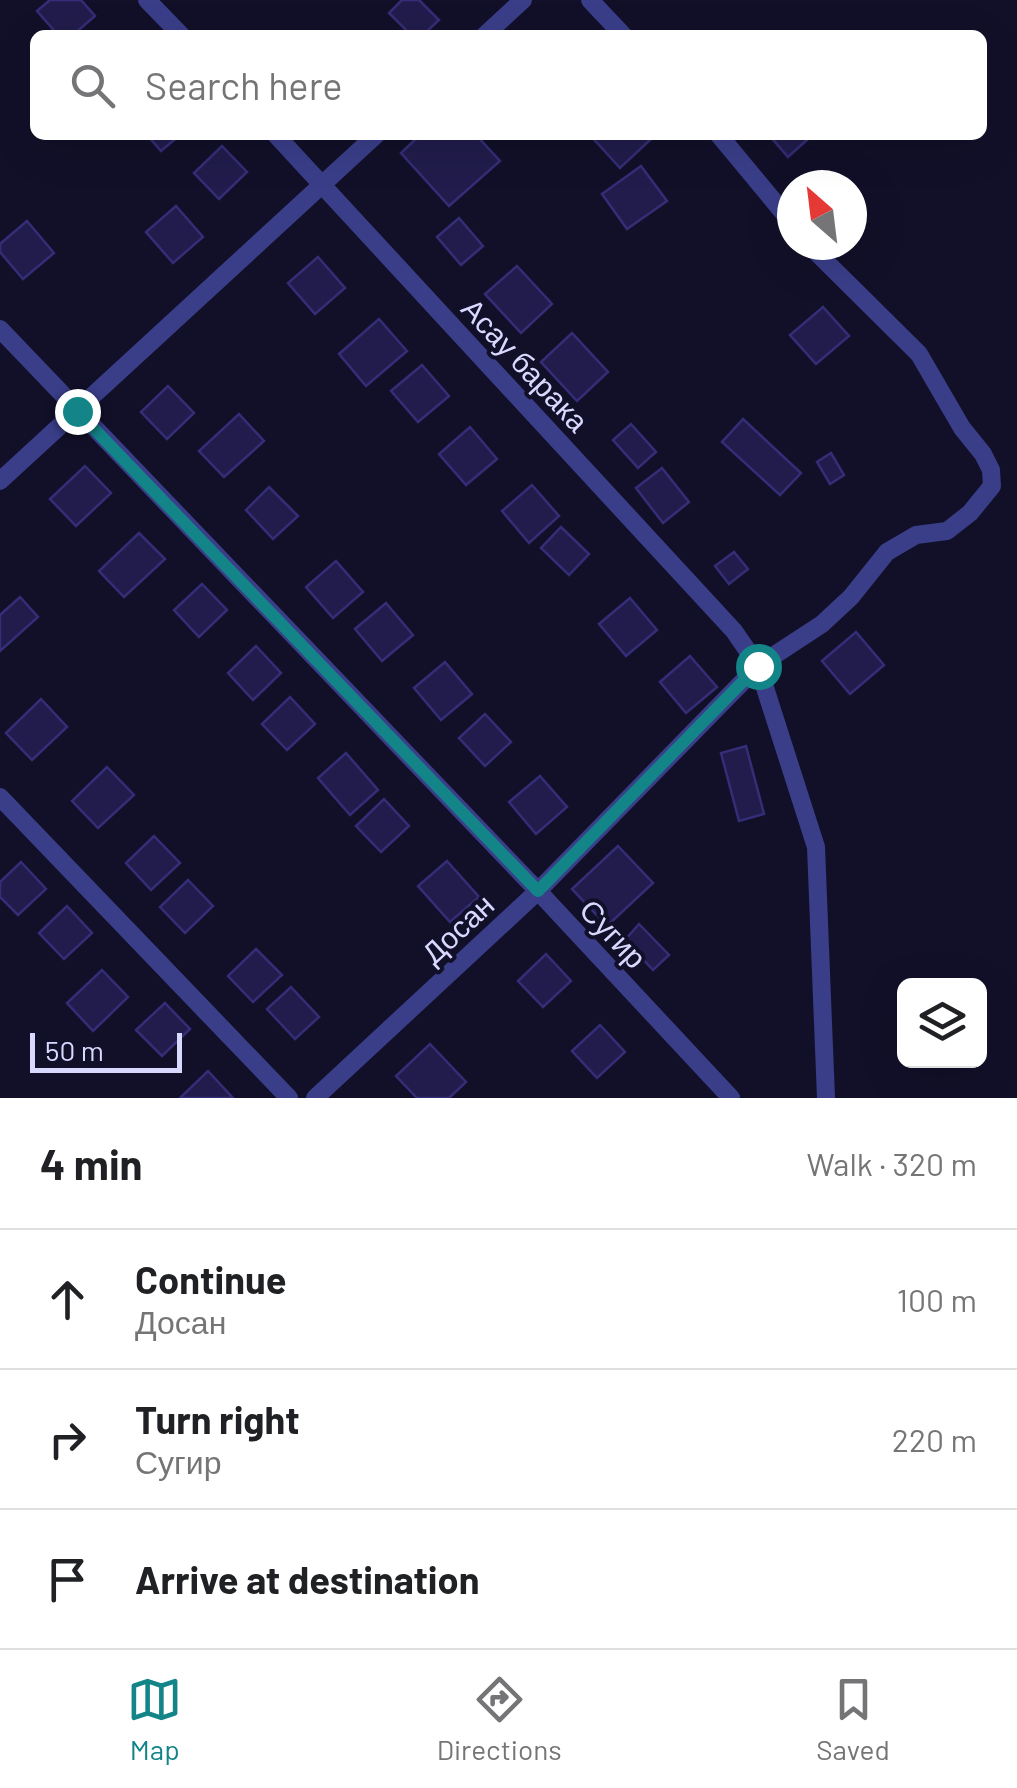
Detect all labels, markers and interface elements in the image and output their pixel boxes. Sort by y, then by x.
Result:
search box [30,30,987,140]
icon: search [65,58,120,113]
text: Search here [145,62,343,108]
north arrow [777,170,867,260]
street label: Асау барака [455,290,597,438]
route end [55,389,101,435]
route start [736,644,782,690]
street label: Досан [413,886,501,970]
street label: Сугир [573,891,655,975]
map controls [897,978,987,1068]
button: layers [897,978,987,1068]
scale bar [30,1028,182,1072]
text: 50 m [45,1033,104,1067]
text: 4 min [40,1138,143,1188]
text: Walk · 320 m [807,1144,977,1182]
text: Continue [135,1256,286,1302]
icon: ahead [40,1272,95,1327]
text: 100 m [897,1280,977,1318]
text: Досан [135,1302,226,1340]
text: Turn right [135,1396,300,1442]
icon: right [40,1412,95,1467]
text: 220 m [892,1420,977,1458]
text: Сугир [135,1442,221,1480]
icon: arrive [40,1552,95,1607]
text: Arrive at destination [135,1556,480,1602]
tab: Map [127,1672,182,1766]
tab: Directions [437,1672,562,1766]
tab: Saved [816,1672,890,1766]

